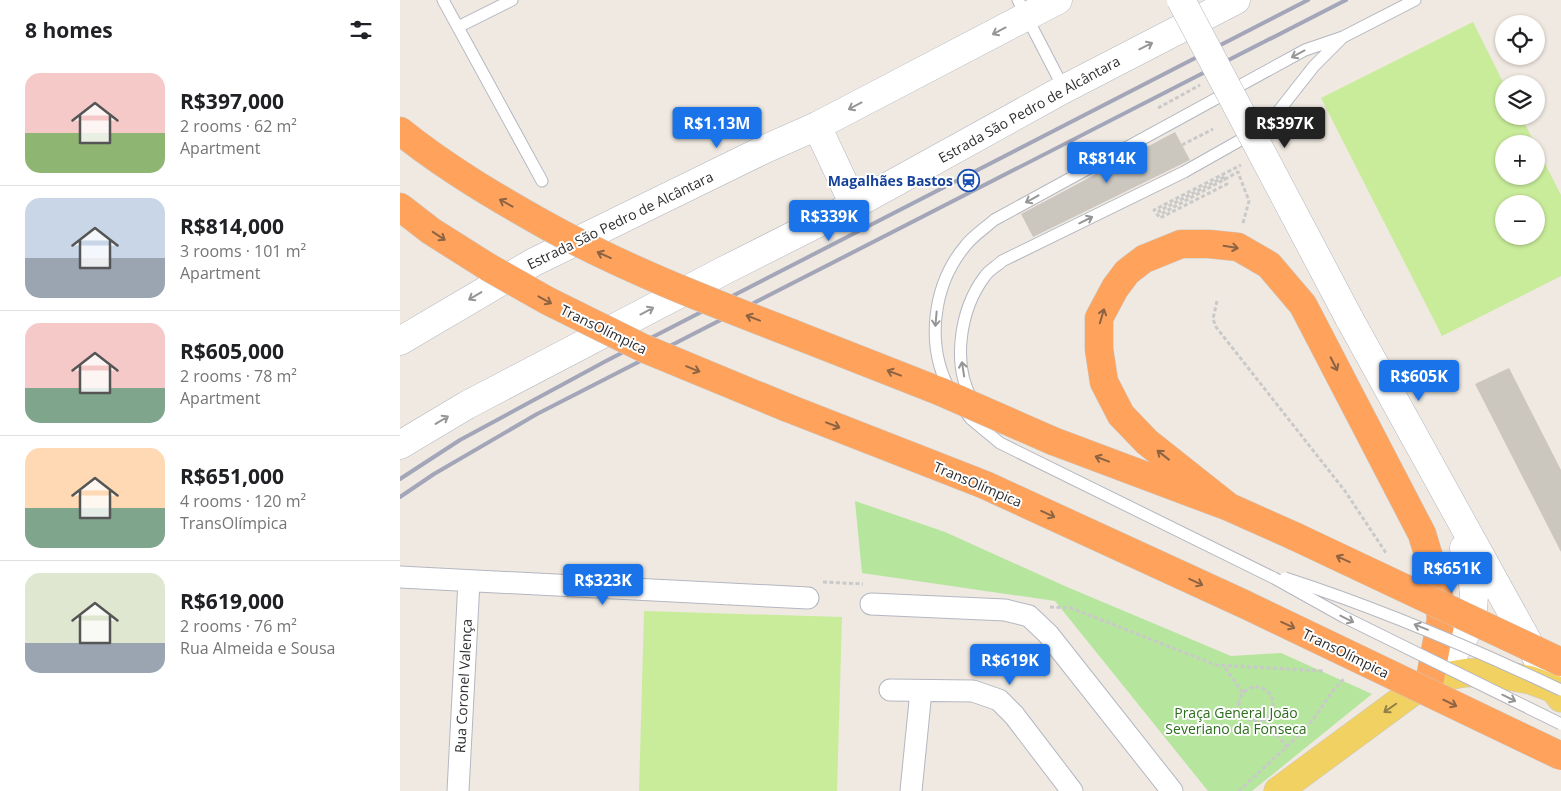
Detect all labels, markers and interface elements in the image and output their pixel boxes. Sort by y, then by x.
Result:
map controls [1495,15,1545,245]
button: locate [1495,15,1545,65]
text: 8 homes [25,16,113,44]
icon: filters [347,16,375,44]
one-way arrow [992,27,1007,36]
one-way arrow [1138,41,1153,50]
one-way arrow [1291,50,1306,59]
street label: Estrada São Pedro de Alcântara [935,51,1123,167]
button: layers [1495,75,1545,125]
text: R$397,000 [180,87,284,115]
icon: home [65,93,125,153]
one-way arrow [848,102,863,111]
pin: R$1.13M [671,106,763,149]
pin: R$397K [1244,106,1326,149]
text: R$1.13M [684,112,750,134]
text: R$397K [1256,112,1314,134]
text: 2 rooms · 62 m² [180,115,297,137]
button: + [1495,135,1545,185]
text: Apartment [180,137,260,159]
pin: R$814K [1066,142,1148,184]
text: R$814K [1078,147,1136,169]
street label: Estrada São Pedro de Alcântara [524,167,716,273]
station icon: Magalhães Bastos [957,168,981,192]
place label: Magalhães Bastos [828,171,953,190]
one-way arrow [1025,194,1040,204]
button: − [1495,195,1545,245]
one-way arrow [499,198,514,208]
pin: R$339K [788,200,870,242]
text: R$339K [800,205,858,227]
text: R$814,000 [180,212,284,240]
one-way arrow [1079,215,1094,225]
icon: home [65,218,125,278]
one-way arrow [432,231,446,241]
text: 3 rooms · 101 m² [180,240,306,262]
one-way arrow [1222,242,1238,252]
one-way arrow [597,249,612,259]
text: Apartment [180,262,260,284]
one-way arrow [469,292,483,302]
one-way arrow [538,295,553,305]
street label: TransOlímpica [558,300,650,358]
one-way arrow [639,306,654,315]
one-way arrow [1097,308,1107,324]
one-way arrow [932,311,941,327]
one-way arrow [746,313,762,322]
text: R$605,000 [180,337,284,365]
icon: home [65,343,125,403]
one-way arrow [1329,357,1339,372]
pin: R$605K [1378,360,1460,402]
one-way arrow [958,361,968,377]
one-way arrow [685,364,700,374]
text: 2 rooms · 78 m² [180,365,297,387]
text: R$605K [1390,365,1448,387]
one-way arrow [887,368,902,378]
text: Apartment [180,387,260,409]
one-way arrow [434,415,448,425]
one-way arrow [825,421,840,431]
one-way arrow [1156,450,1170,460]
one-way arrow [1095,454,1111,463]
street label: TransOlímpica [931,457,1025,511]
text: R$651,000 [180,462,284,490]
icon: home [65,468,125,528]
text: 4 rooms · 120 m² [180,490,306,512]
one-way arrow [1040,509,1055,519]
text: TransOlímpica [180,512,287,534]
pin: R$651K [1411,552,1493,594]
one-way arrow [1336,554,1351,564]
text: R$651K [1423,557,1481,579]
pin: R$323K [562,564,644,606]
text: R$323K [574,569,632,591]
one-way arrow [1188,577,1203,587]
text: R$619,000 [180,587,284,615]
icon: home [65,593,125,653]
one-way arrow [1340,614,1355,624]
text: 2 rooms · 76 m² [180,615,297,637]
street label: Rua Coronel Valença [450,618,476,754]
one-way arrow [1280,621,1295,630]
one-way arrow [1414,622,1429,631]
street label: TransOlímpica [1300,624,1392,682]
text: Rua Almeida e Sousa [180,637,335,659]
pin: R$619K [969,644,1051,686]
text: R$619K [981,649,1039,671]
one-way arrow [1501,694,1516,704]
one-way arrow [1443,698,1458,708]
park label: Praça General João Severiano da Fonseca [1165,703,1307,738]
one-way arrow [1383,703,1397,713]

